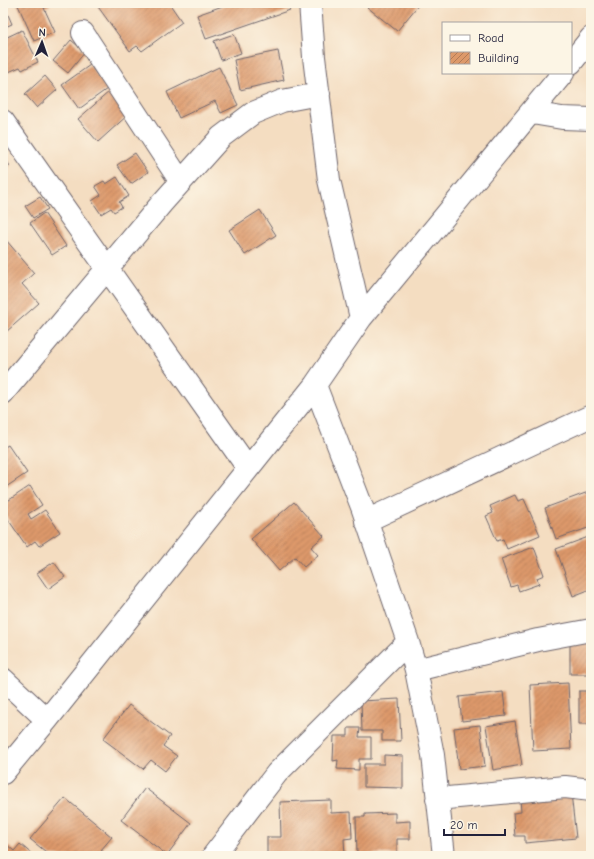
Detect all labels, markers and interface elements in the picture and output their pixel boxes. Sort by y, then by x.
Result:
north arrow [22,22,62,62]
legend [442,22,572,74]
text: N [39,26,46,39]
text: Road [478,31,504,45]
text: Building [478,51,519,65]
scale bar [444,811,505,837]
text: 20 m [450,818,478,832]

